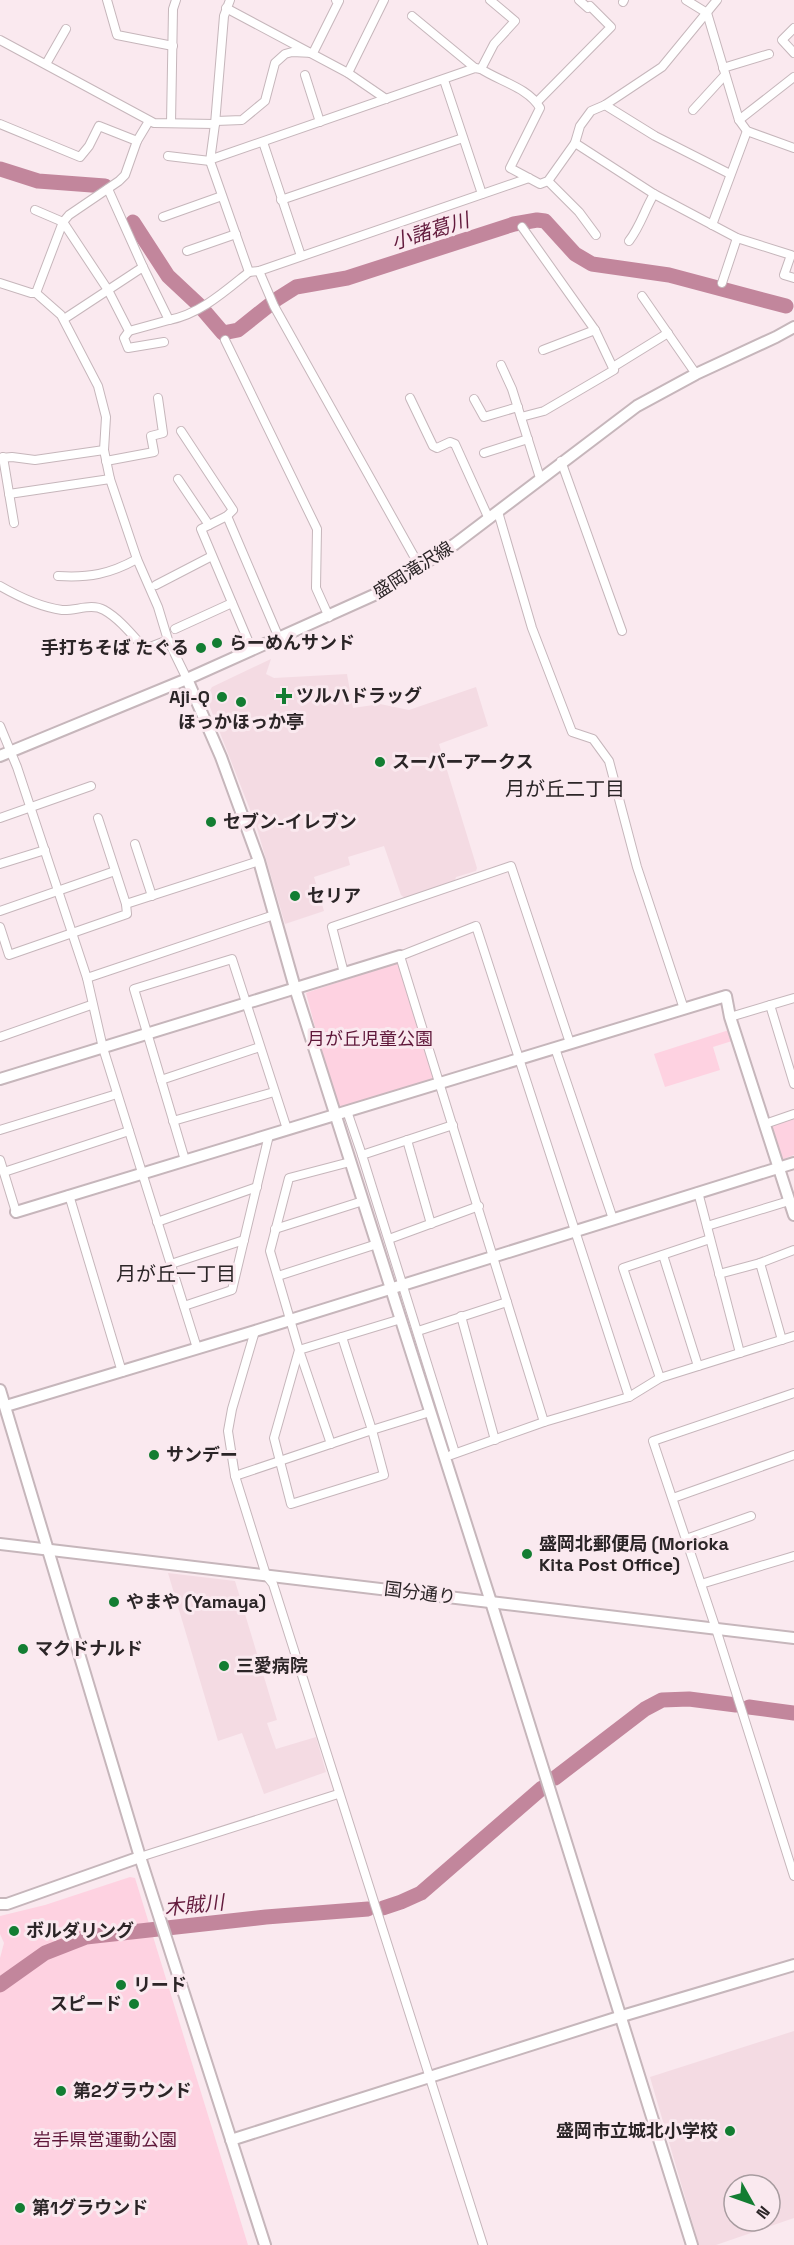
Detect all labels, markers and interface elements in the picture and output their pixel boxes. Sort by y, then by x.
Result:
water label: 小諸葛川 [388,206,474,255]
street label: 盛岡滝沢線 [368,536,457,603]
place label: らーめんサンド [229,631,355,654]
place label: 手打ちそば たぐる [41,636,189,659]
marker: らーめんサンド [210,636,224,650]
marker: 手打ちそば たぐる [194,641,208,655]
place label: ツルハドラッグ [296,684,422,707]
place label: Aji-Q [169,685,210,708]
marker: ツルハドラッグ [277,689,291,703]
marker: Aji-Q [215,690,229,704]
marker: ほっかほっか亭 [234,695,248,709]
place label: ほっかほっか亭 [178,710,304,733]
place label: スーパーアークス [392,750,533,773]
marker: スーパーアークス [373,755,387,769]
district label: 月が丘二丁目 [505,776,625,802]
place label: セブン-イレブン [223,810,357,833]
marker: セブン-イレブン [204,815,218,829]
place label: セリア [307,884,361,907]
marker: セリア [288,889,302,903]
park label: 月が丘児童公園 [307,1027,433,1050]
district label: 月が丘一丁目 [116,1261,236,1287]
place label: サンデー [166,1443,238,1466]
marker: サンデー [147,1448,161,1462]
place label: 盛岡北郵便局 (Morioka Kita Post Office) [539,1532,730,1576]
marker: 盛岡北郵便局 (Morioka Kita Post Office) [520,1547,534,1561]
street label: 国分通り [383,1577,457,1608]
place label: やまや (Yamaya) [126,1590,266,1613]
marker: やまや (Yamaya) [107,1595,121,1609]
place label: マクドナルド [35,1637,143,1660]
marker: マクドナルド [16,1642,30,1656]
place label: 三愛病院 [236,1654,308,1677]
marker: 三愛病院 [217,1659,231,1673]
water label: 木賊川 [163,1889,227,1921]
place label: ボルダリング [26,1919,134,1942]
marker: ボルダリング [7,1924,21,1938]
place label: リード [133,1973,187,1996]
marker: リード [114,1978,128,1992]
place label: スピード [50,1992,122,2015]
marker: スピード [127,1997,141,2011]
place label: 第2グラウンド [73,2079,192,2102]
marker: 第2グラウンド [54,2084,68,2098]
place label: 盛岡市立城北小学校 [556,2119,718,2142]
marker: 盛岡市立城北小学校 [723,2124,737,2138]
park label: 岩手県営運動公園 [33,2128,177,2151]
north arrow [722,2173,782,2233]
place label: 第1グラウンド [32,2196,148,2219]
marker: 第1グラウンド [13,2201,27,2215]
text: N [752,2201,775,2223]

